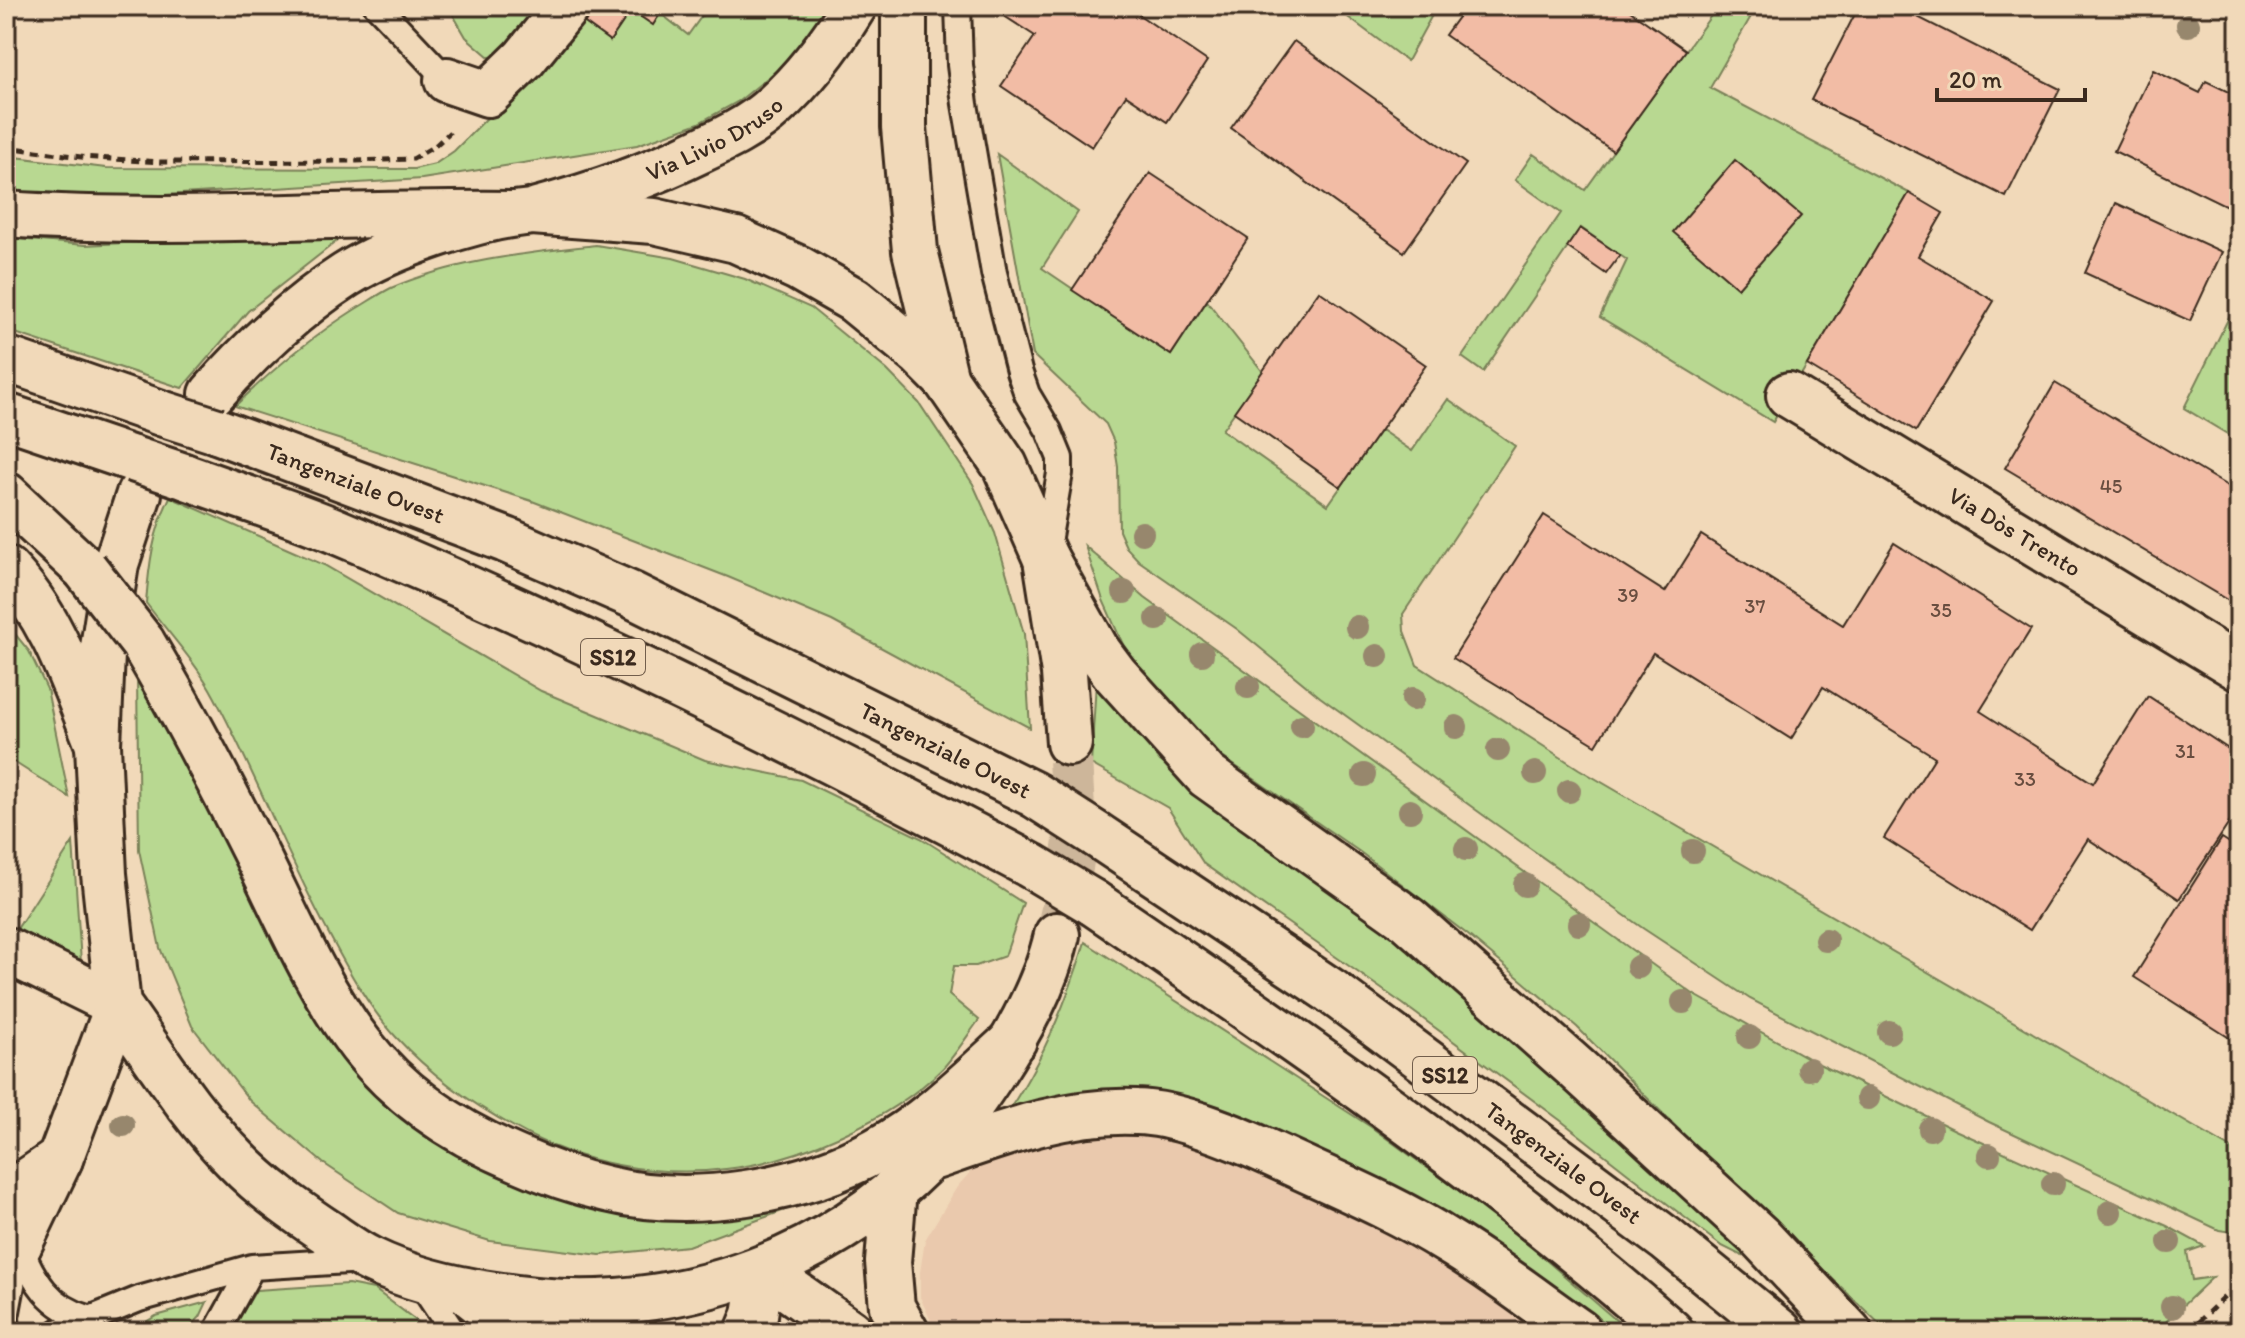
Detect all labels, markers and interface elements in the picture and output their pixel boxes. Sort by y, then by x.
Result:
scale bar [1937,52,2085,102]
text: 20 m [1949,65,2002,94]
street label: Via Livio Druso [641,90,789,187]
street label: Tangenziale Ovest [263,436,449,529]
house number: 45 [2100,474,2122,498]
street label: Via Dòs Trento [1943,480,2087,583]
house number: 39 [1617,583,1639,607]
house number: 37 [1745,594,1765,618]
house number: 35 [1930,598,1952,622]
road number: SS12 [581,639,645,675]
street label: Tangenziale Ovest [855,695,1036,805]
house number: 31 [2175,739,2195,763]
house number: 33 [2014,767,2036,791]
road number: SS12 [1413,1057,1477,1093]
street label: Tangenziale Ovest [1479,1095,1647,1230]

